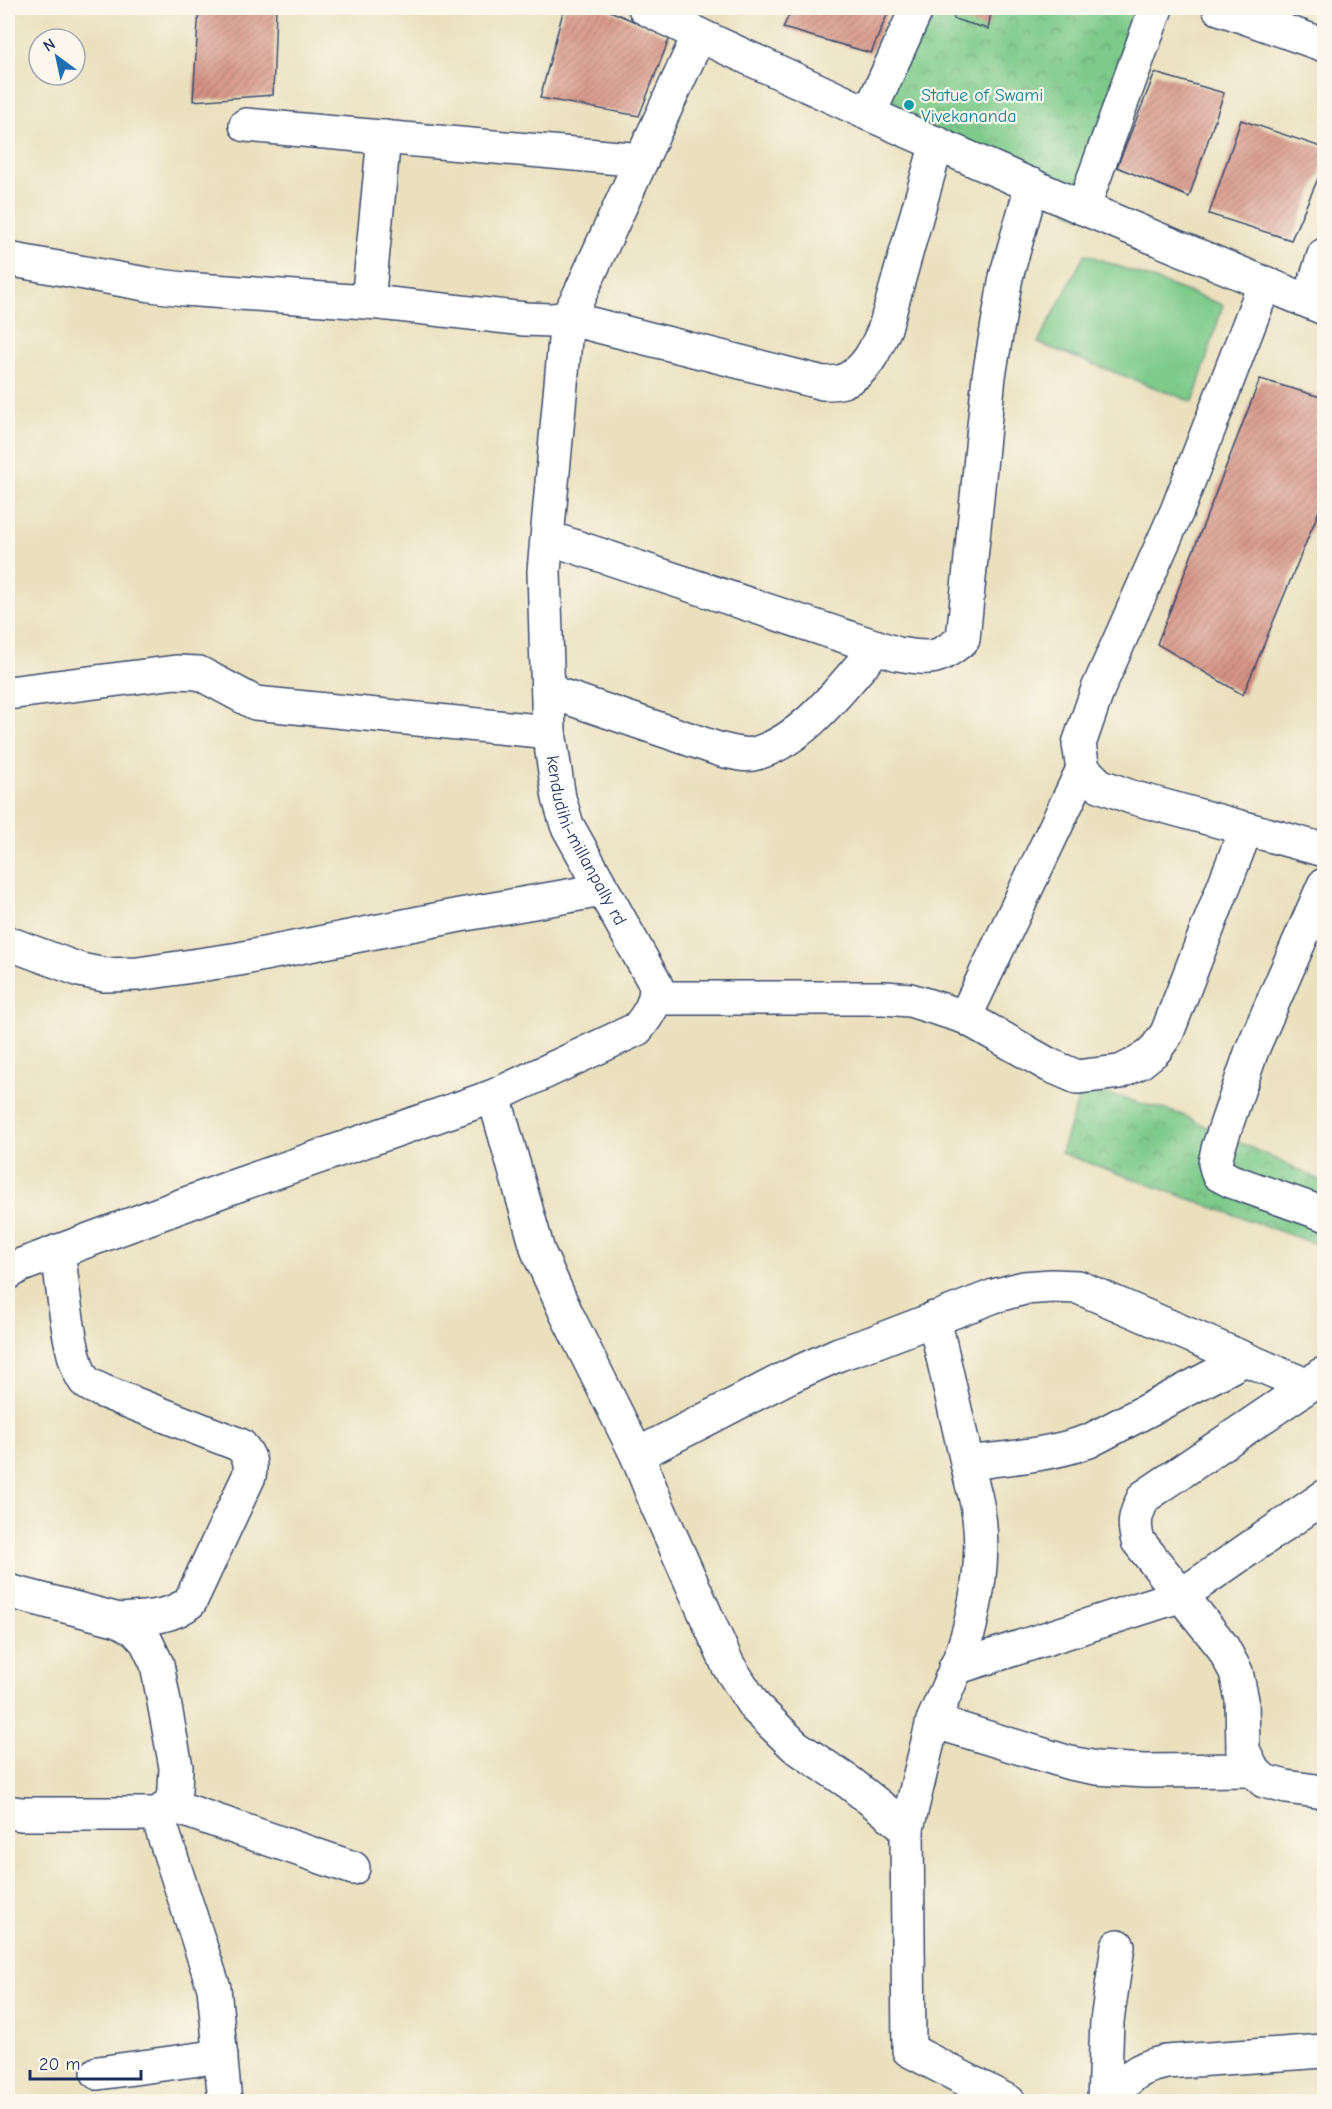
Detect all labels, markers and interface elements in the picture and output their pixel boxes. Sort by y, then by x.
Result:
north arrow [27,27,87,87]
text: N [40,35,59,56]
place label: Statue of Swami Vivekananda [921,85,1043,127]
marker: Statue of Swami Vivekananda [902,98,916,112]
street label: kendudihi-millanpally rd [542,754,631,929]
scale bar [30,2043,141,2081]
text: 20 m [39,2054,80,2075]

